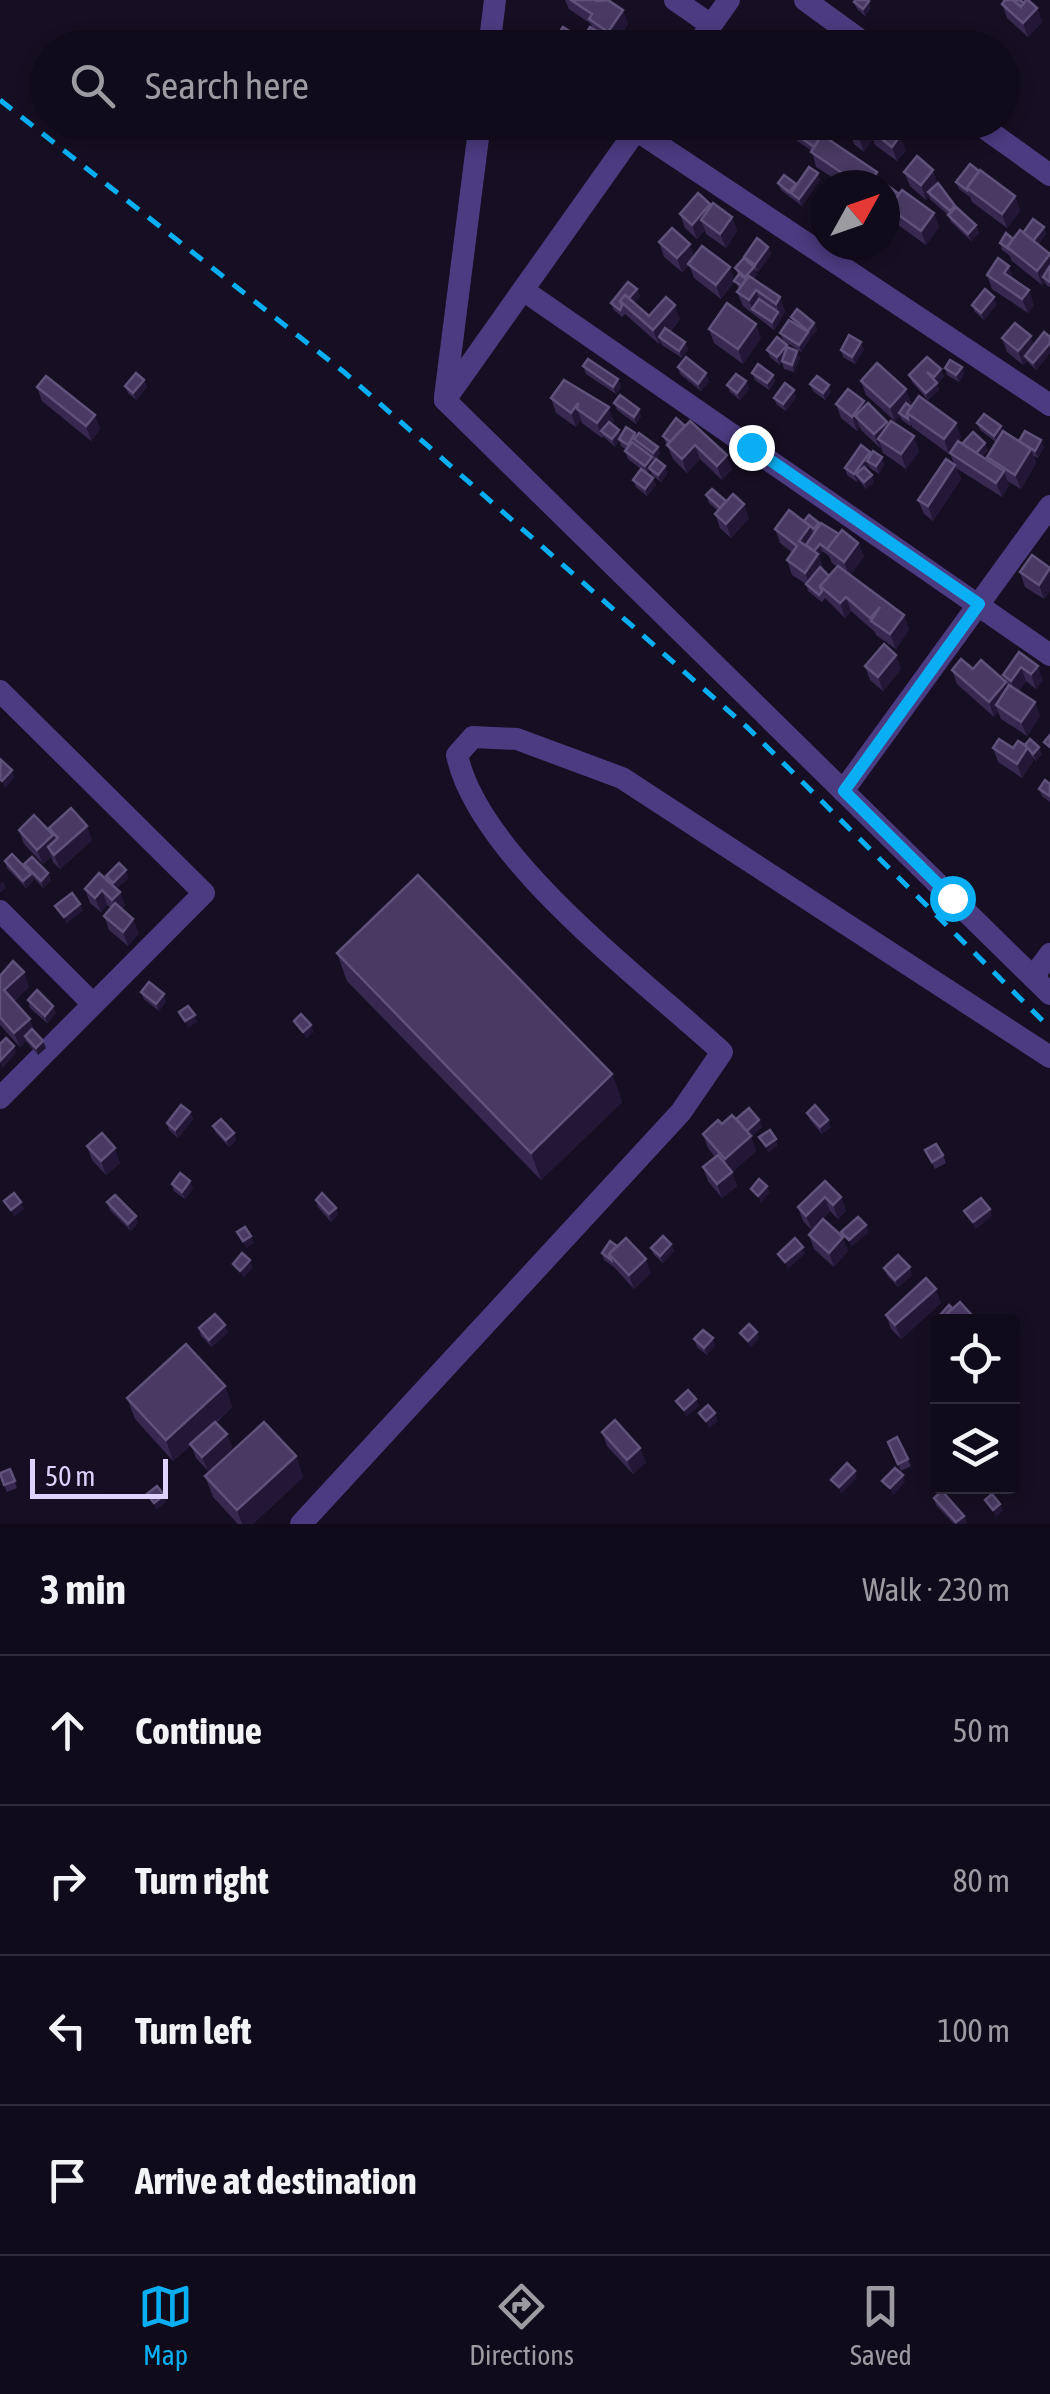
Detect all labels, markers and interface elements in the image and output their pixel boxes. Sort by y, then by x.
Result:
search box [30,30,1020,140]
icon: search [65,58,120,113]
text: Search here [145,64,309,107]
north arrow [810,170,900,260]
route end [729,425,775,471]
route start [930,876,976,922]
map controls [930,1314,1020,1494]
button: locate [930,1314,1020,1404]
button: layers [930,1404,1020,1494]
scale bar [30,1454,168,1498]
text: 50 m [45,1460,95,1492]
text: 3 min [40,1565,126,1613]
text: Walk · 230 m [862,1571,1010,1608]
icon: ahead [40,1703,95,1758]
text: Continue [135,1709,262,1752]
text: 50 m [952,1712,1010,1749]
icon: right [40,1853,95,1908]
text: Turn right [135,1859,269,1902]
text: 80 m [952,1862,1010,1899]
icon: left [40,2003,95,2058]
text: Turn left [135,2009,251,2052]
text: 100 m [937,2012,1010,2049]
icon: arrive [40,2153,95,2208]
text: Arrive at destination [135,2159,417,2202]
tab: Map [138,2279,193,2371]
tab: Directions [469,2279,574,2371]
tab: Saved [850,2279,912,2371]

